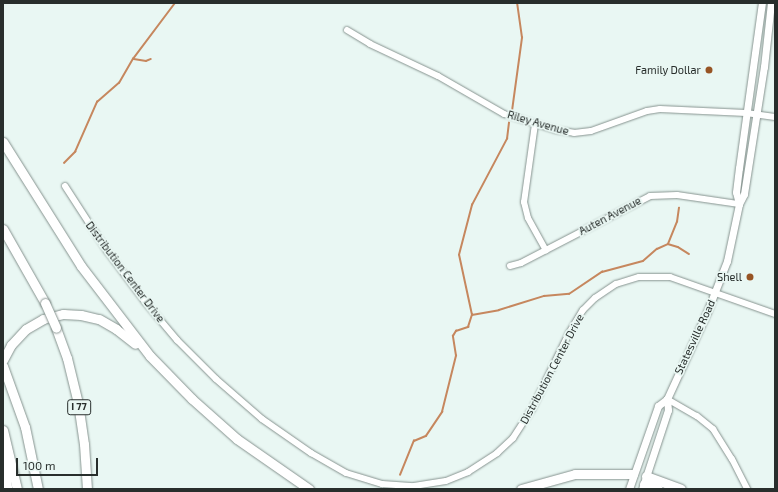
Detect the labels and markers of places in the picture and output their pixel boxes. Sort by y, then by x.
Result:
place label: Family Dollar [635,63,701,77]
marker: Family Dollar [704,65,714,75]
place label: Shell [717,270,742,284]
marker: Shell [745,272,755,282]

